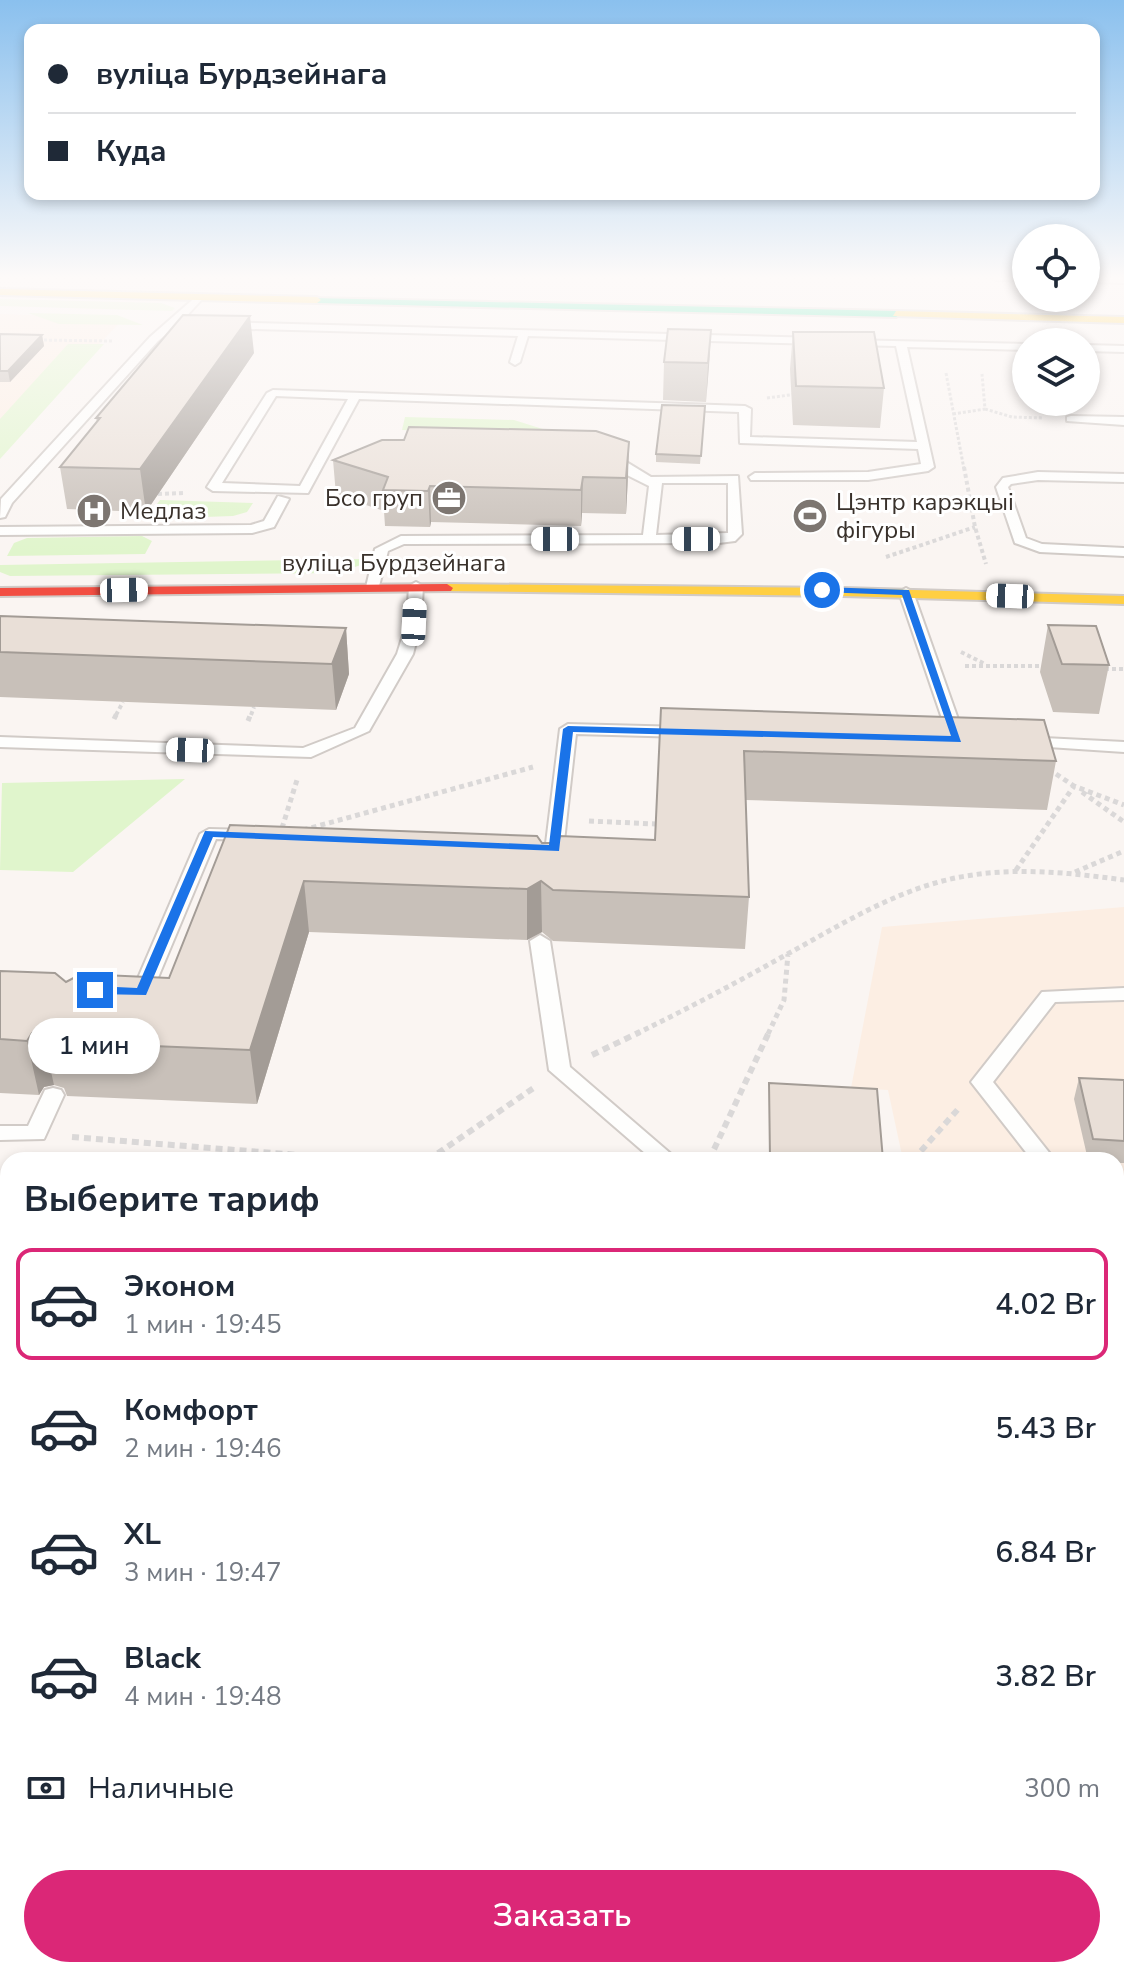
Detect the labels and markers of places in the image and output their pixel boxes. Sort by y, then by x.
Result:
office icon: Бсо груп [430,479,468,517]
place label: Бсо груп [325,482,423,514]
place label: Цэнтр карэкцыі фігуры [836,486,1014,546]
hospital icon: Медлаз [75,492,113,530]
place label: Медлаз [120,495,206,527]
sports icon: Цэнтр карэкцыі фігуры [791,497,829,535]

